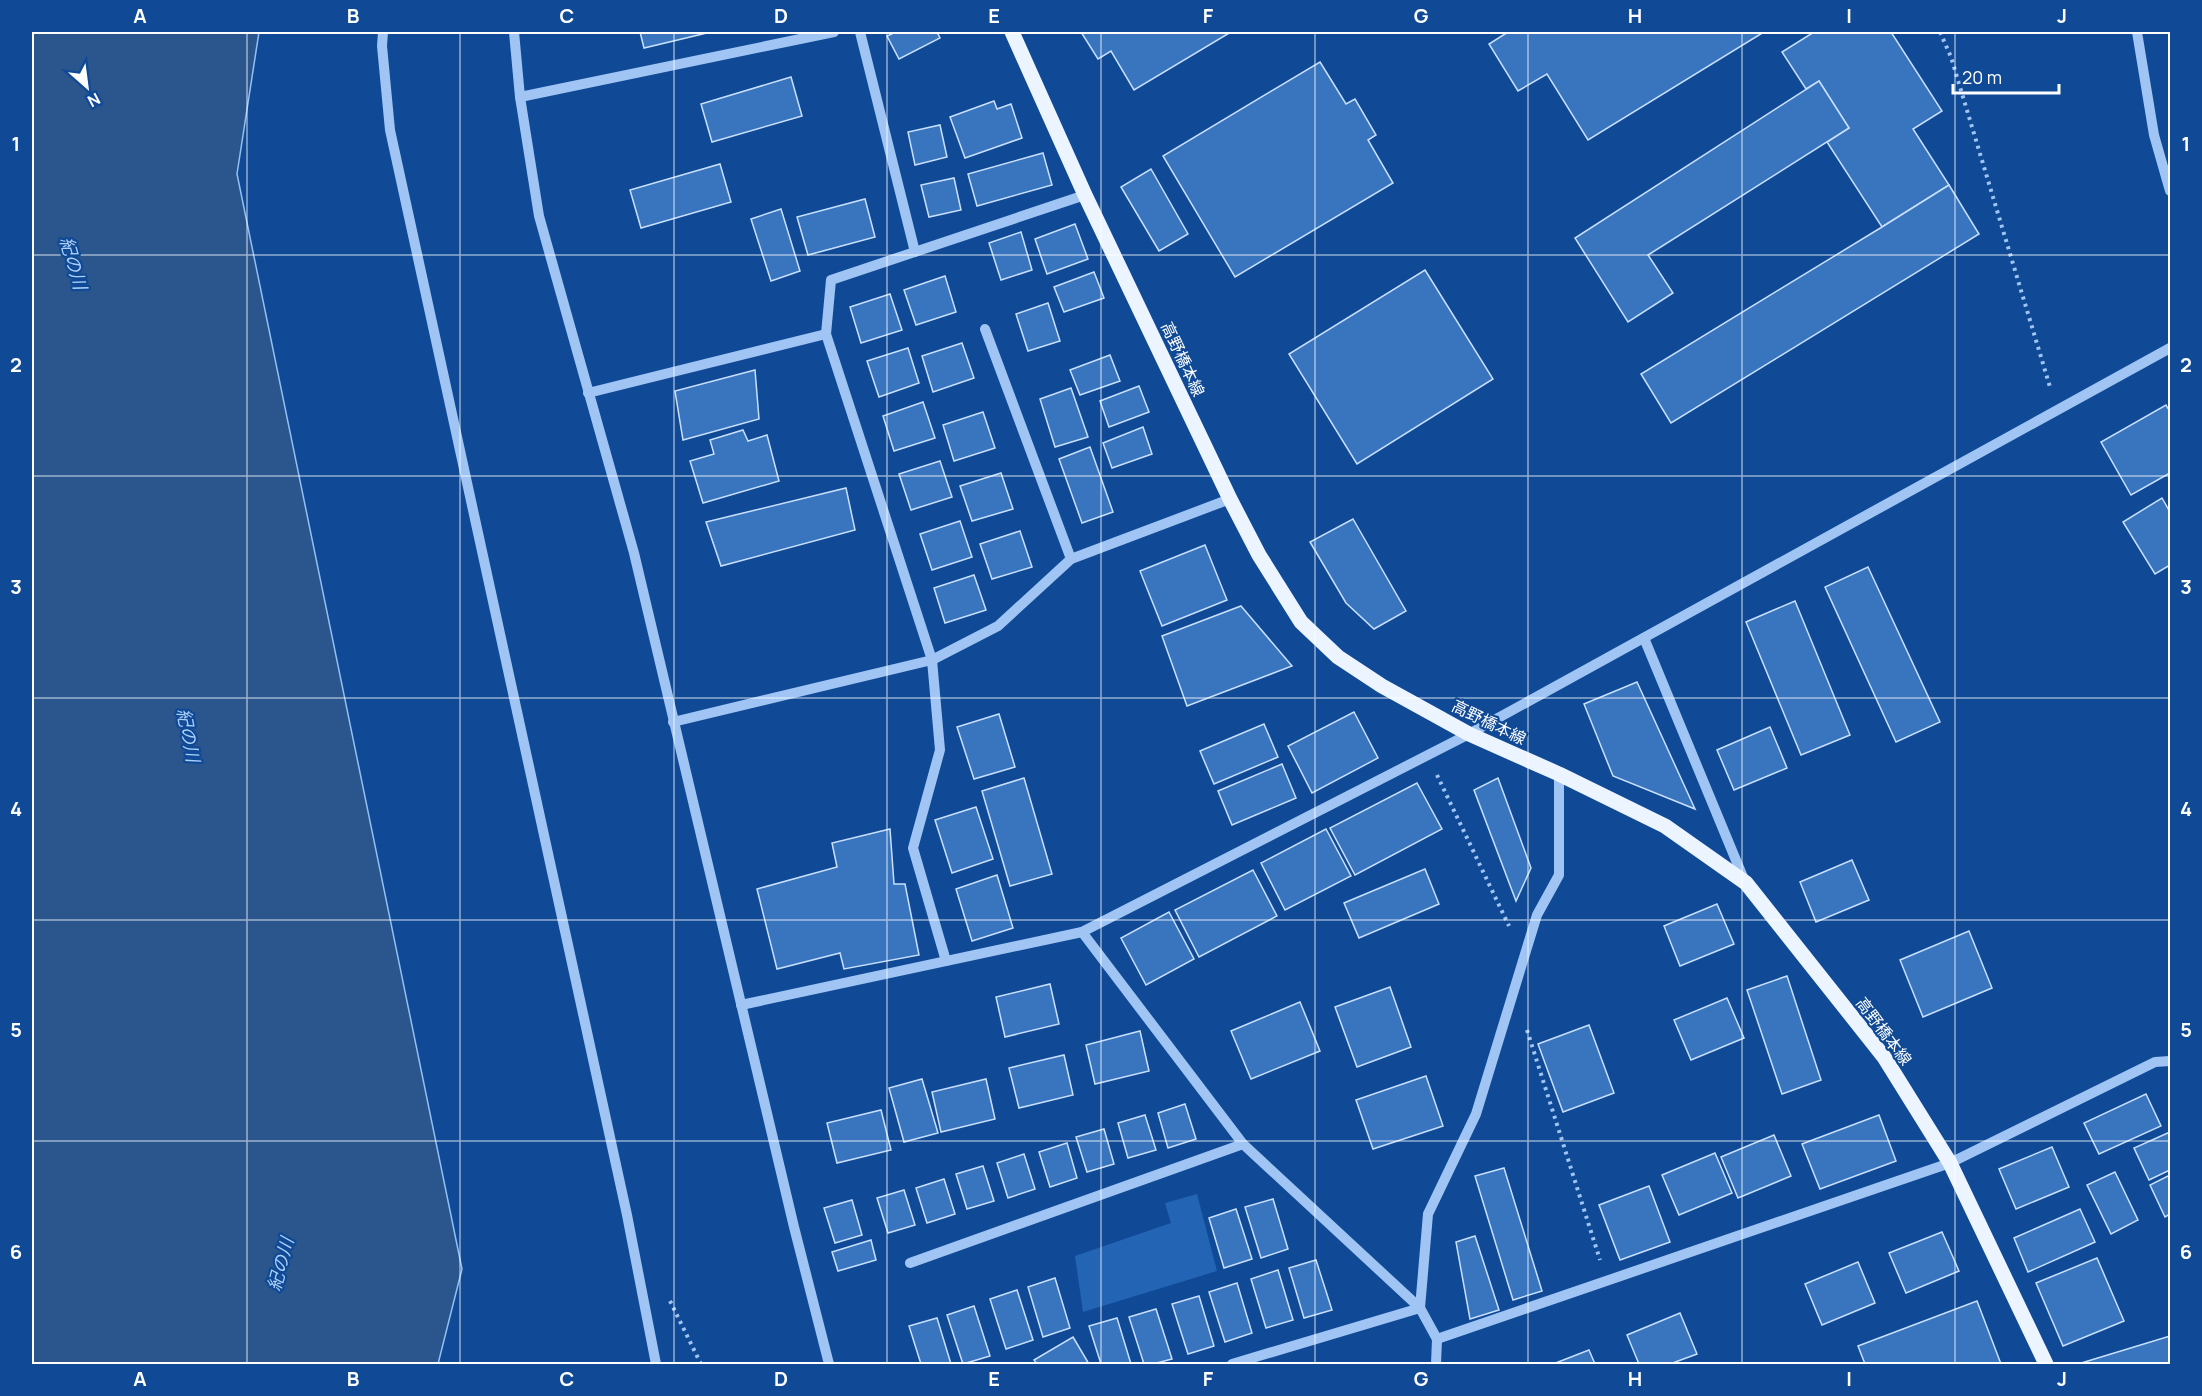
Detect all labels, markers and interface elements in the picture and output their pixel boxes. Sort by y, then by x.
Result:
text: A [133,2,147,29]
text: B [347,2,360,29]
text: C [560,2,574,29]
text: D [774,2,788,29]
text: E [988,2,1000,29]
text: F [1203,2,1214,29]
text: G [1414,2,1429,29]
text: H [1628,2,1642,29]
text: I [1846,2,1852,29]
text: J [2057,2,2067,29]
north arrow [57,57,117,117]
scale bar [1953,57,2060,95]
text: 20 m [1962,65,2002,89]
text: N [84,88,104,113]
text: 1 [12,130,20,157]
text: 1 [2182,130,2190,157]
water label: 紀の川 [55,234,94,294]
street label: 高野橋本線 [1156,318,1210,400]
text: 2 [10,351,22,378]
text: 2 [2180,351,2192,378]
text: 3 [10,573,22,600]
text: 3 [2180,573,2192,600]
street label: 高野橋本線 [1448,695,1530,749]
water label: 紀の川 [172,706,206,766]
text: 4 [10,795,22,822]
text: 4 [2180,795,2192,822]
street label: 高野橋本線 [1851,992,1917,1070]
text: 5 [10,1016,22,1043]
text: 5 [2180,1016,2192,1043]
water label: 紀の川 [261,1233,299,1293]
text: 6 [10,1238,22,1265]
text: 6 [2180,1238,2192,1265]
text: A [133,1365,147,1392]
text: B [347,1365,360,1392]
text: C [560,1365,574,1392]
text: D [774,1365,788,1392]
text: E [988,1365,1000,1392]
text: F [1203,1365,1214,1392]
text: G [1414,1365,1429,1392]
text: H [1628,1365,1642,1392]
text: I [1846,1365,1852,1392]
text: J [2057,1365,2067,1392]

